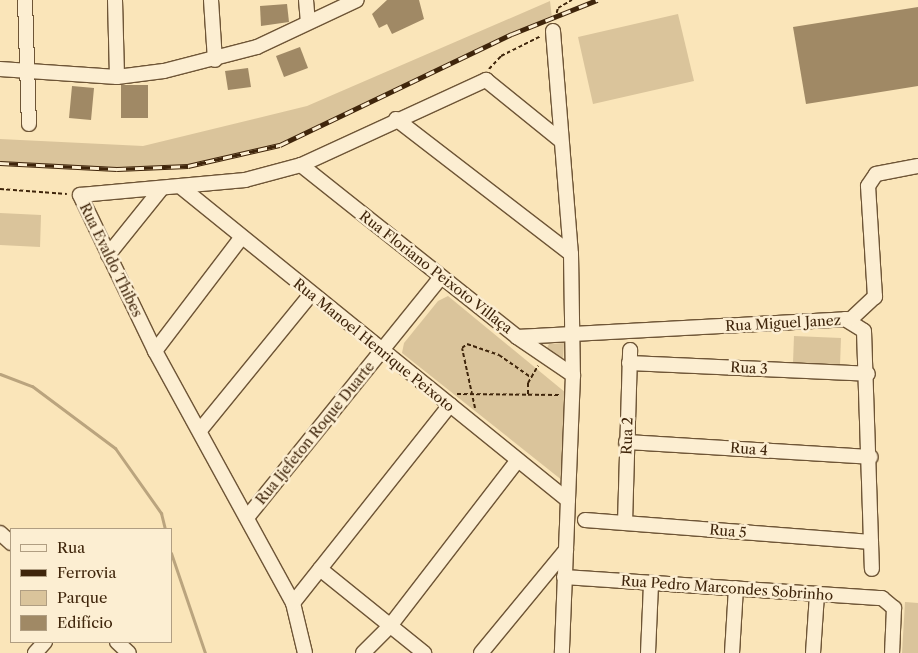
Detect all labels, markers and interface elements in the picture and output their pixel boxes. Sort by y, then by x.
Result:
street label: Rua Evaldo Thibes [76,200,146,320]
street label: Rua Floriano Peixoto Villaça [356,207,516,337]
street label: Rua Manoel Henrique Peixoto [290,275,458,415]
street label: Rua Miguel Janez [725,312,841,334]
street label: Rua Ijefeton Roque Duarte [252,358,378,508]
street label: Rua 3 [730,359,768,377]
street label: Rua 2 [618,417,636,455]
street label: Rua 4 [729,439,769,459]
street label: Rua 5 [709,521,747,541]
legend [10,528,172,643]
text: Rua [57,538,85,557]
text: Ferrovia [57,563,116,582]
street label: Rua Pedro Marcondes Sobrinho [620,572,834,604]
text: Parque [57,588,107,607]
text: Edifício [57,613,113,632]

